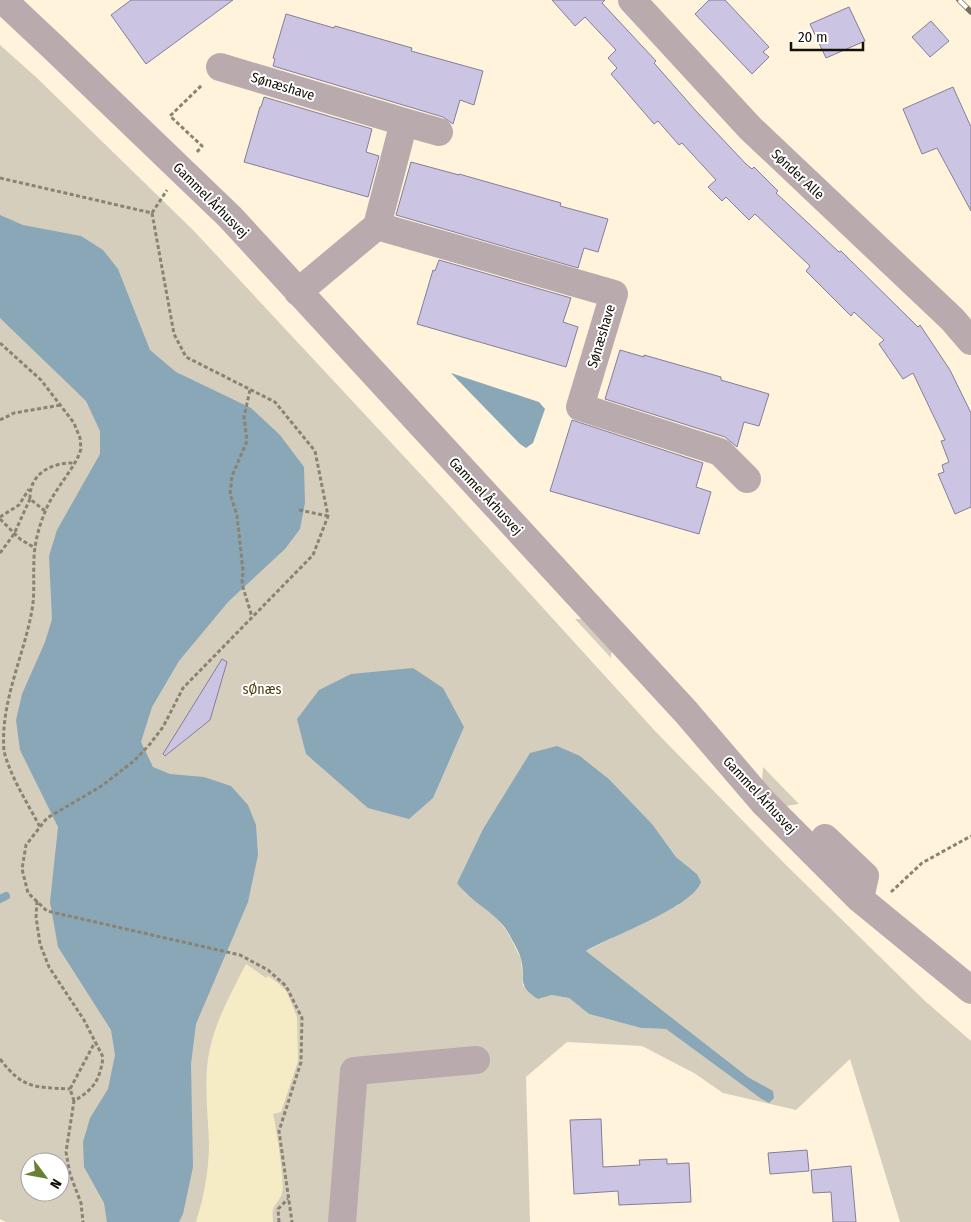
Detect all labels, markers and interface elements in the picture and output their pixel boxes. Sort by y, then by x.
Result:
scale bar [791,20,864,52]
text: 20 m [798,28,828,46]
street label: Sønæshave [249,69,317,104]
street label: Sønder Alle [768,146,828,203]
street label: Gammel Århusvej [169,158,253,242]
street label: Sønæshave [584,302,619,370]
street label: Gammel Århusvej [445,453,527,539]
park label: sØnæs [243,681,281,698]
street label: Gammel Århusvej [719,752,801,838]
north arrow [20,1152,70,1202]
text: N [46,1176,65,1192]

